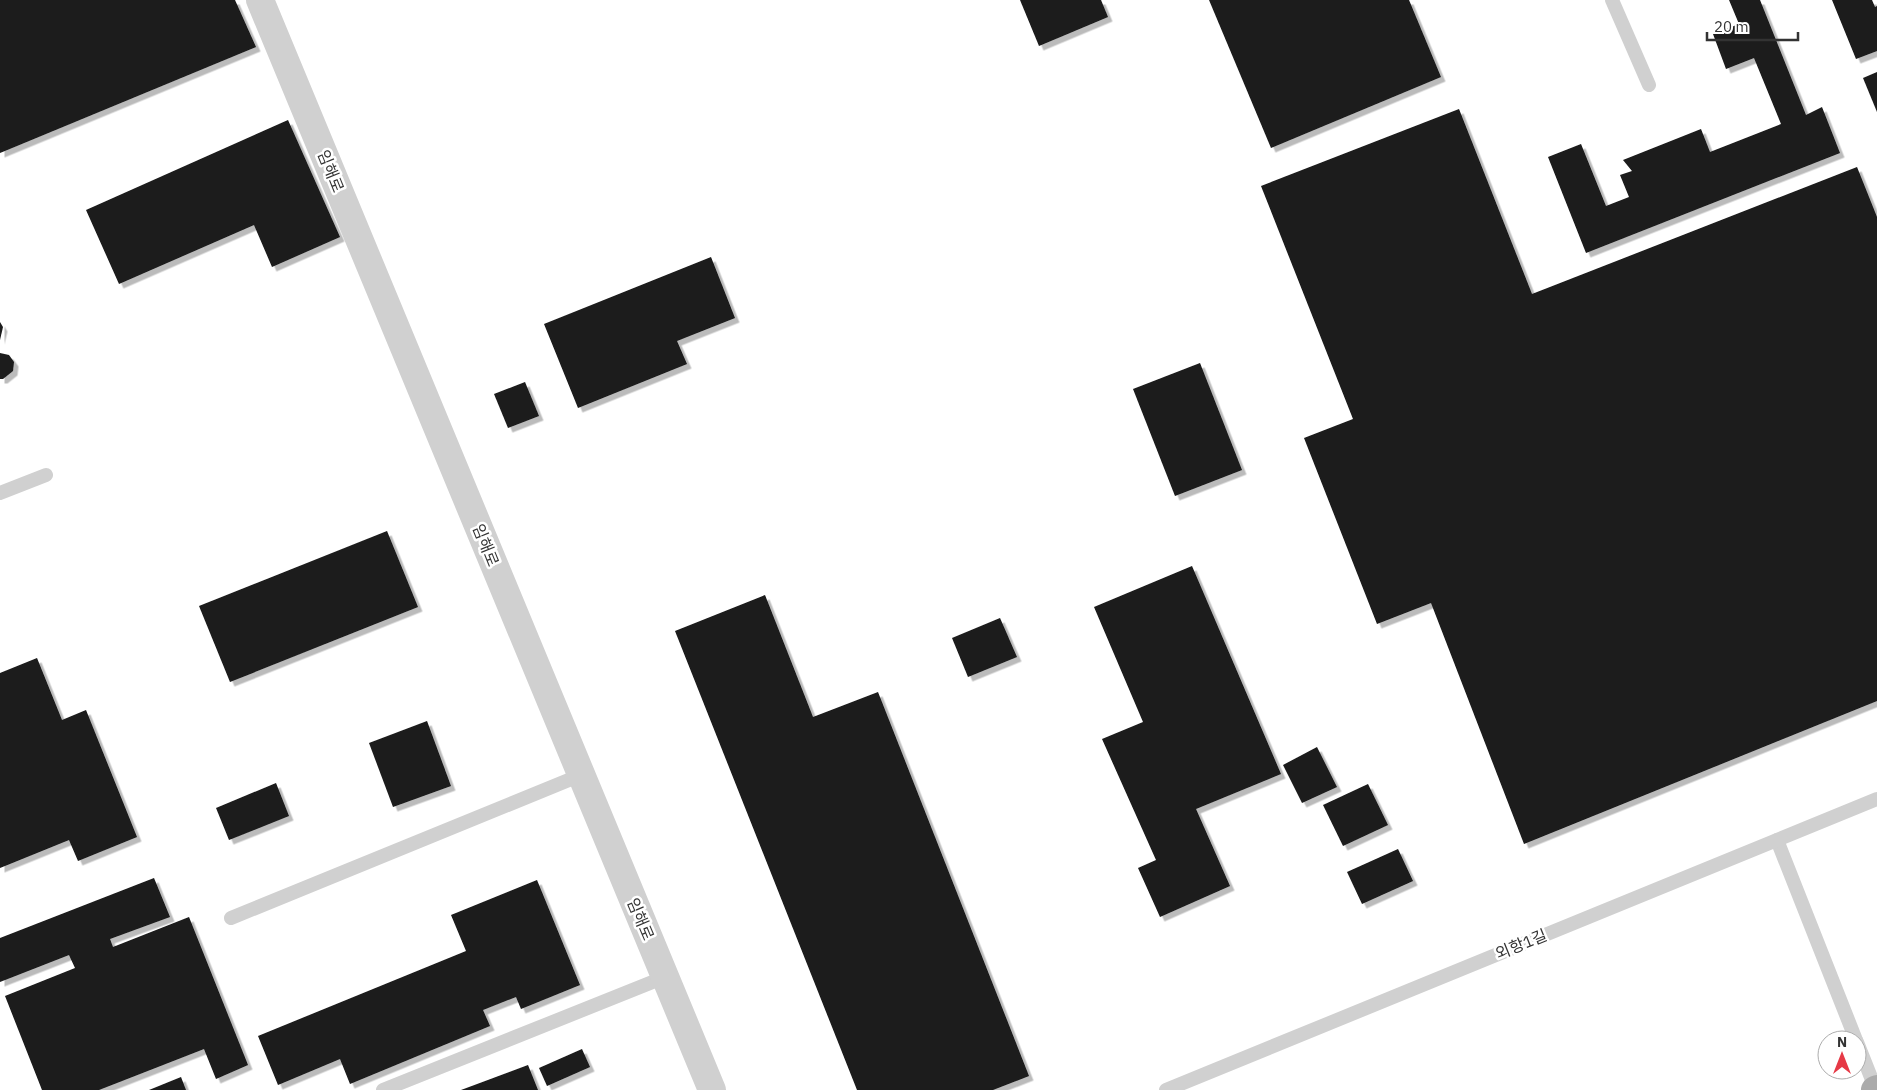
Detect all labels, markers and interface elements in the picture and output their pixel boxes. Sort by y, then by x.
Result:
scale bar [1707,10,1798,42]
text: 20 m [1714,17,1749,36]
street label: 임해로 [313,147,349,195]
street label: 임해로 [468,521,504,569]
street label: 임해로 [623,895,659,943]
street label: 외항1길 [1492,925,1550,963]
north arrow [1817,1030,1867,1080]
text: N [1837,1033,1847,1051]

